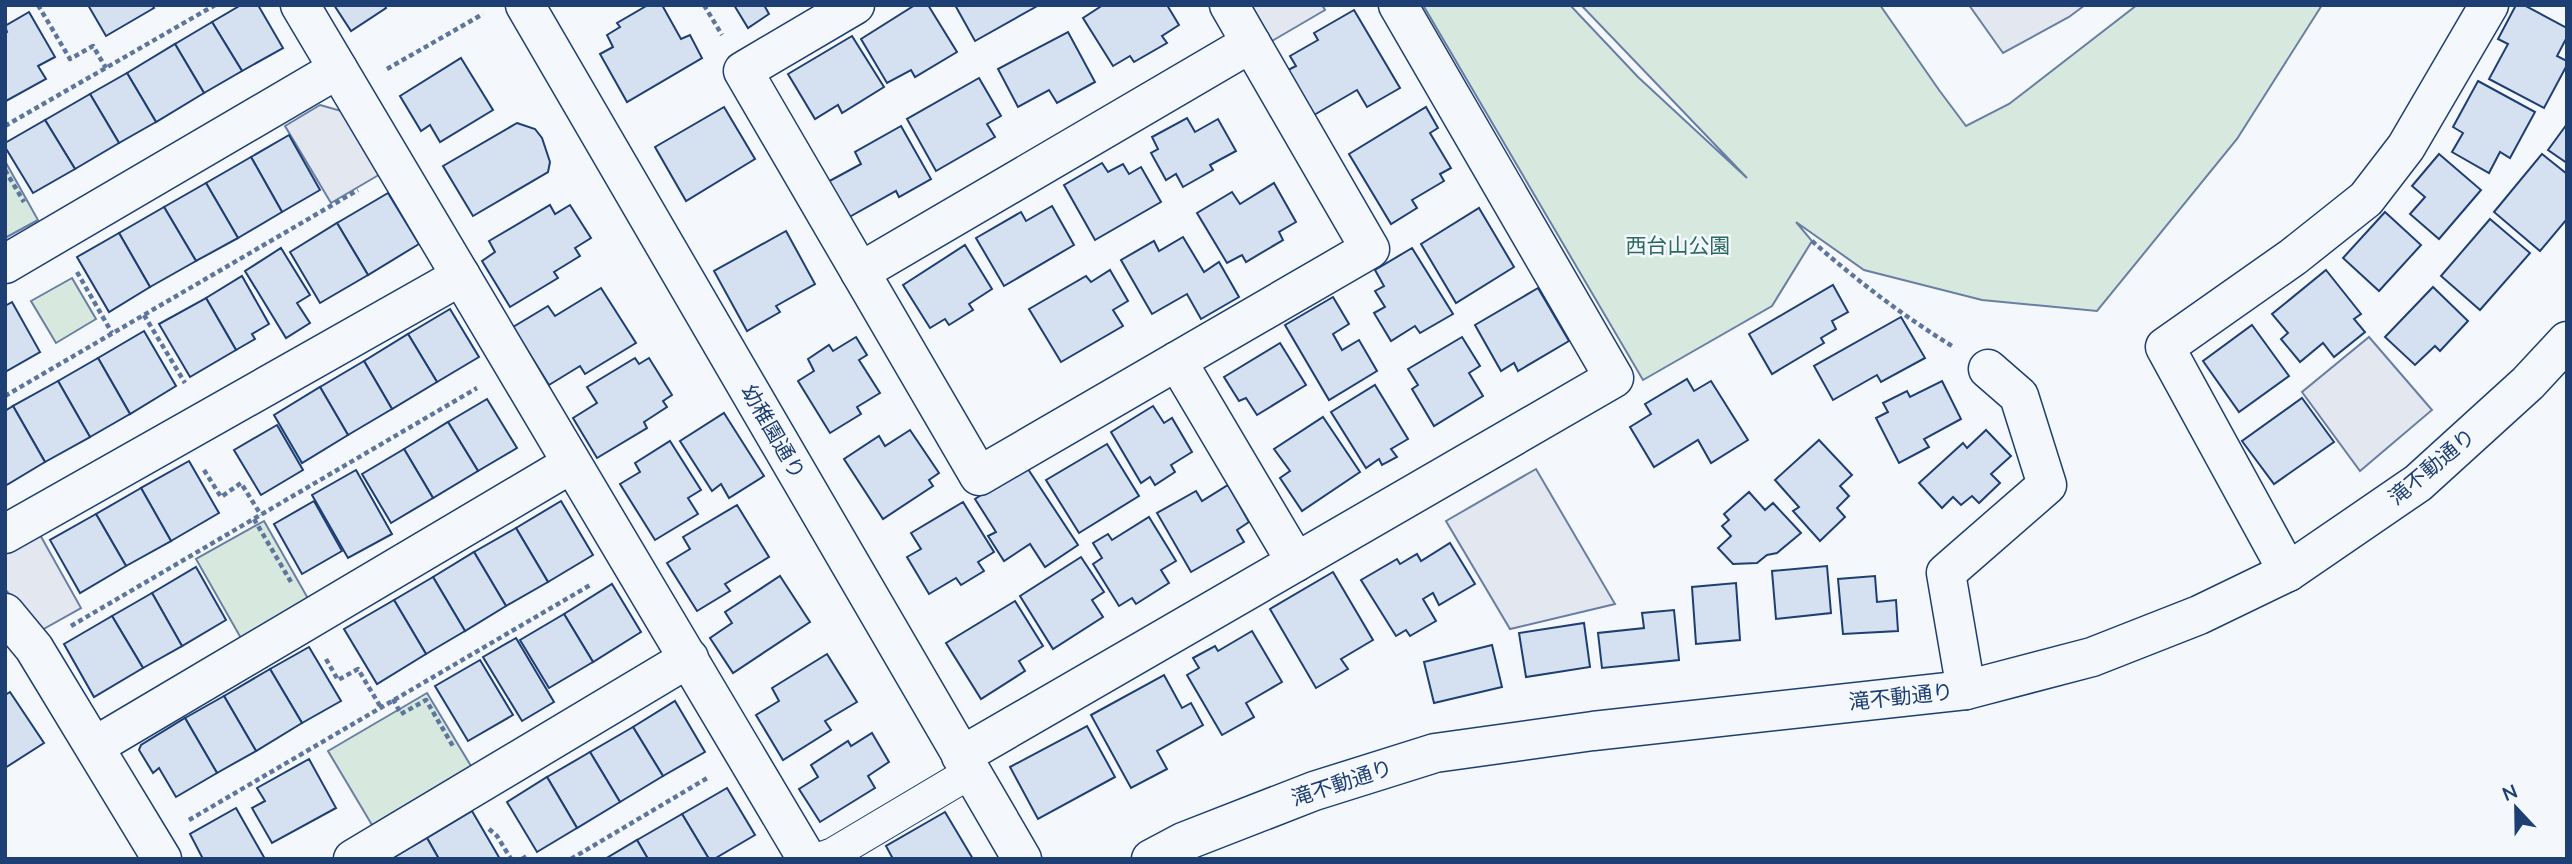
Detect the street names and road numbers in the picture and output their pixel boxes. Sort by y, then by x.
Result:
street label: 幼稚園通り [735,380,811,484]
street label: 滝不動通り [2383,423,2481,511]
street label: 滝不動通り [1847,678,1955,716]
street label: 滝不動通り [1288,753,1396,813]

